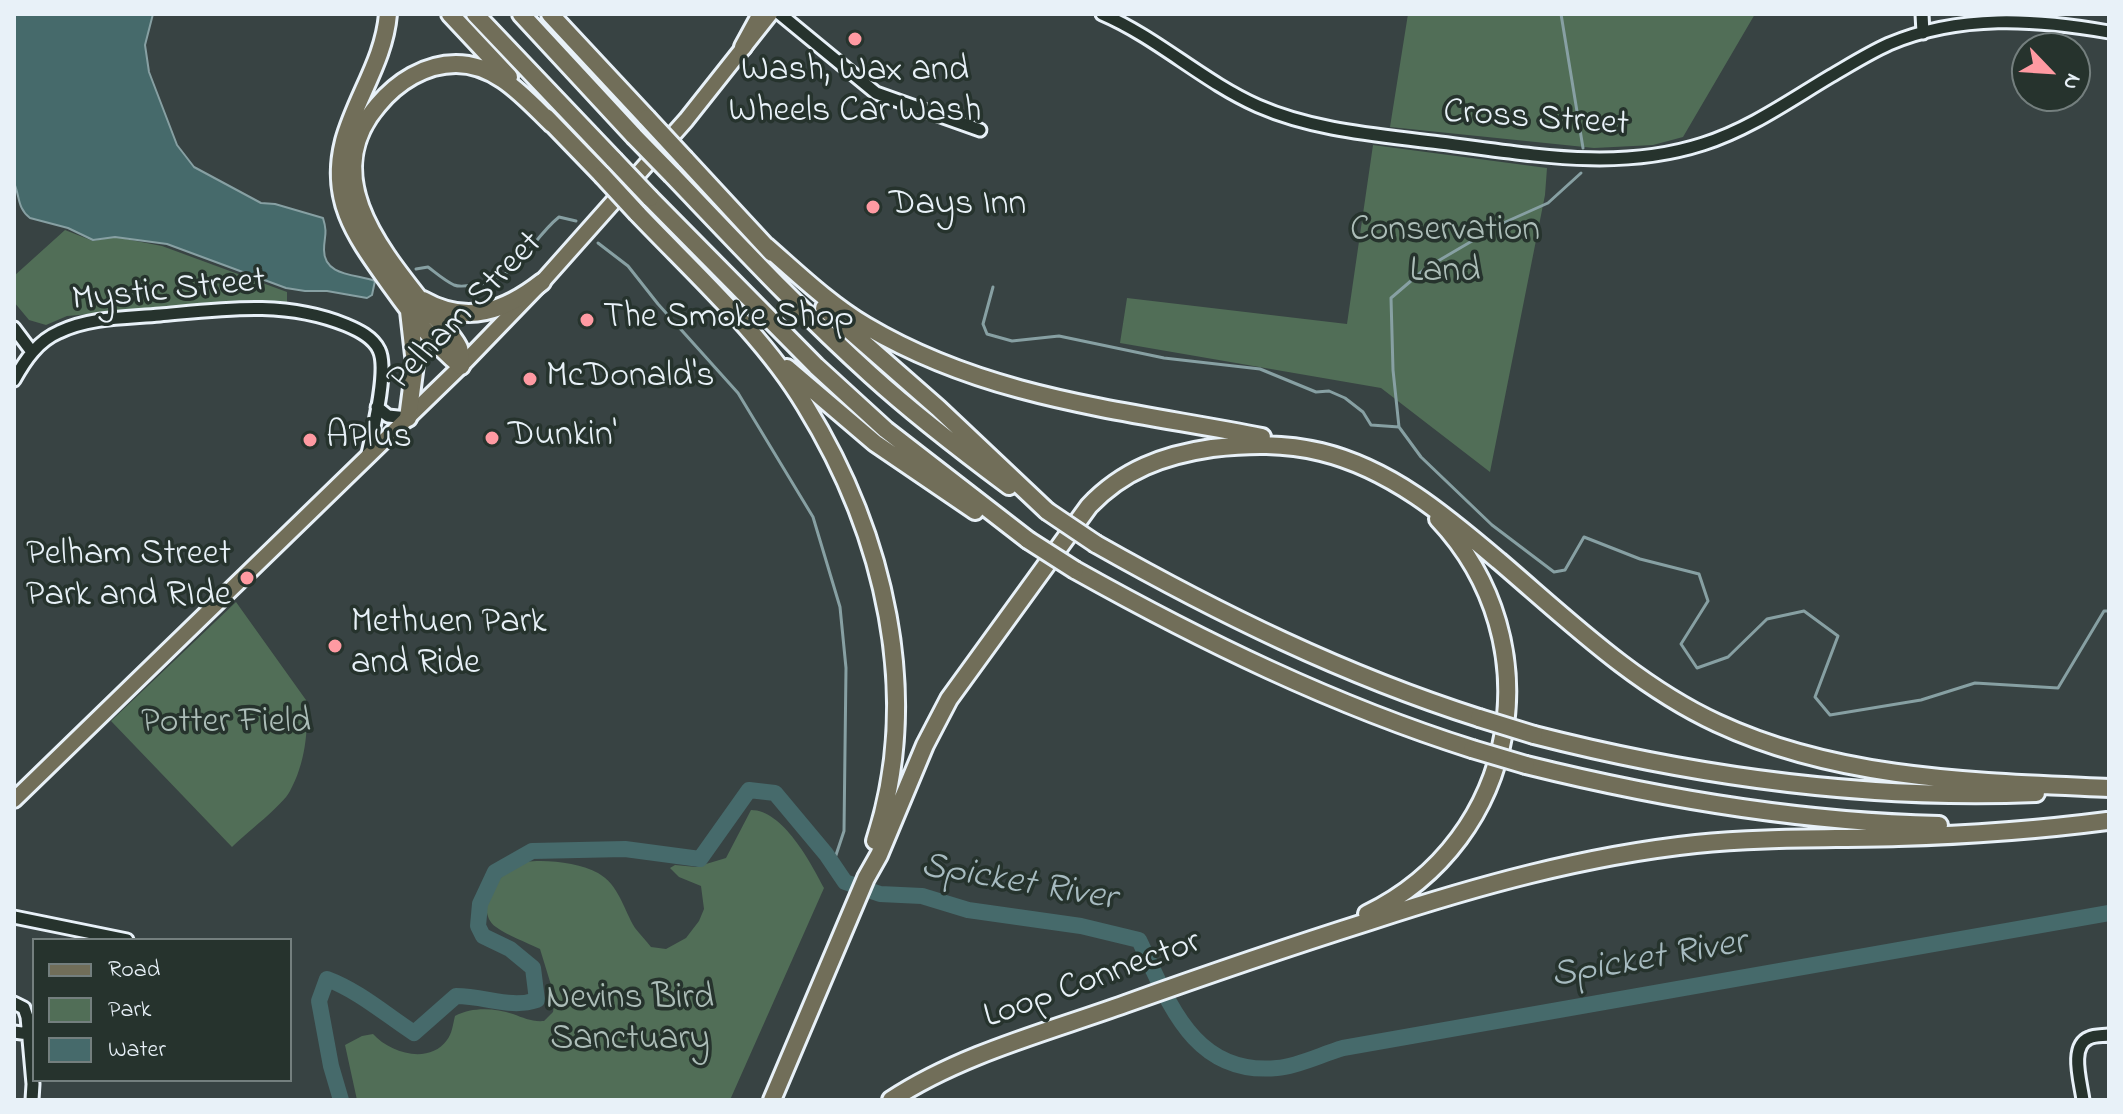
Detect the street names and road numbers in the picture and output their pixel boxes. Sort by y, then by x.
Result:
street label: Cross Street [1442,93,1630,149]
street label: Pelham Street [380,224,554,402]
street label: Mystic Street [70,261,268,325]
street label: Loop Connector [979,923,1207,1041]

